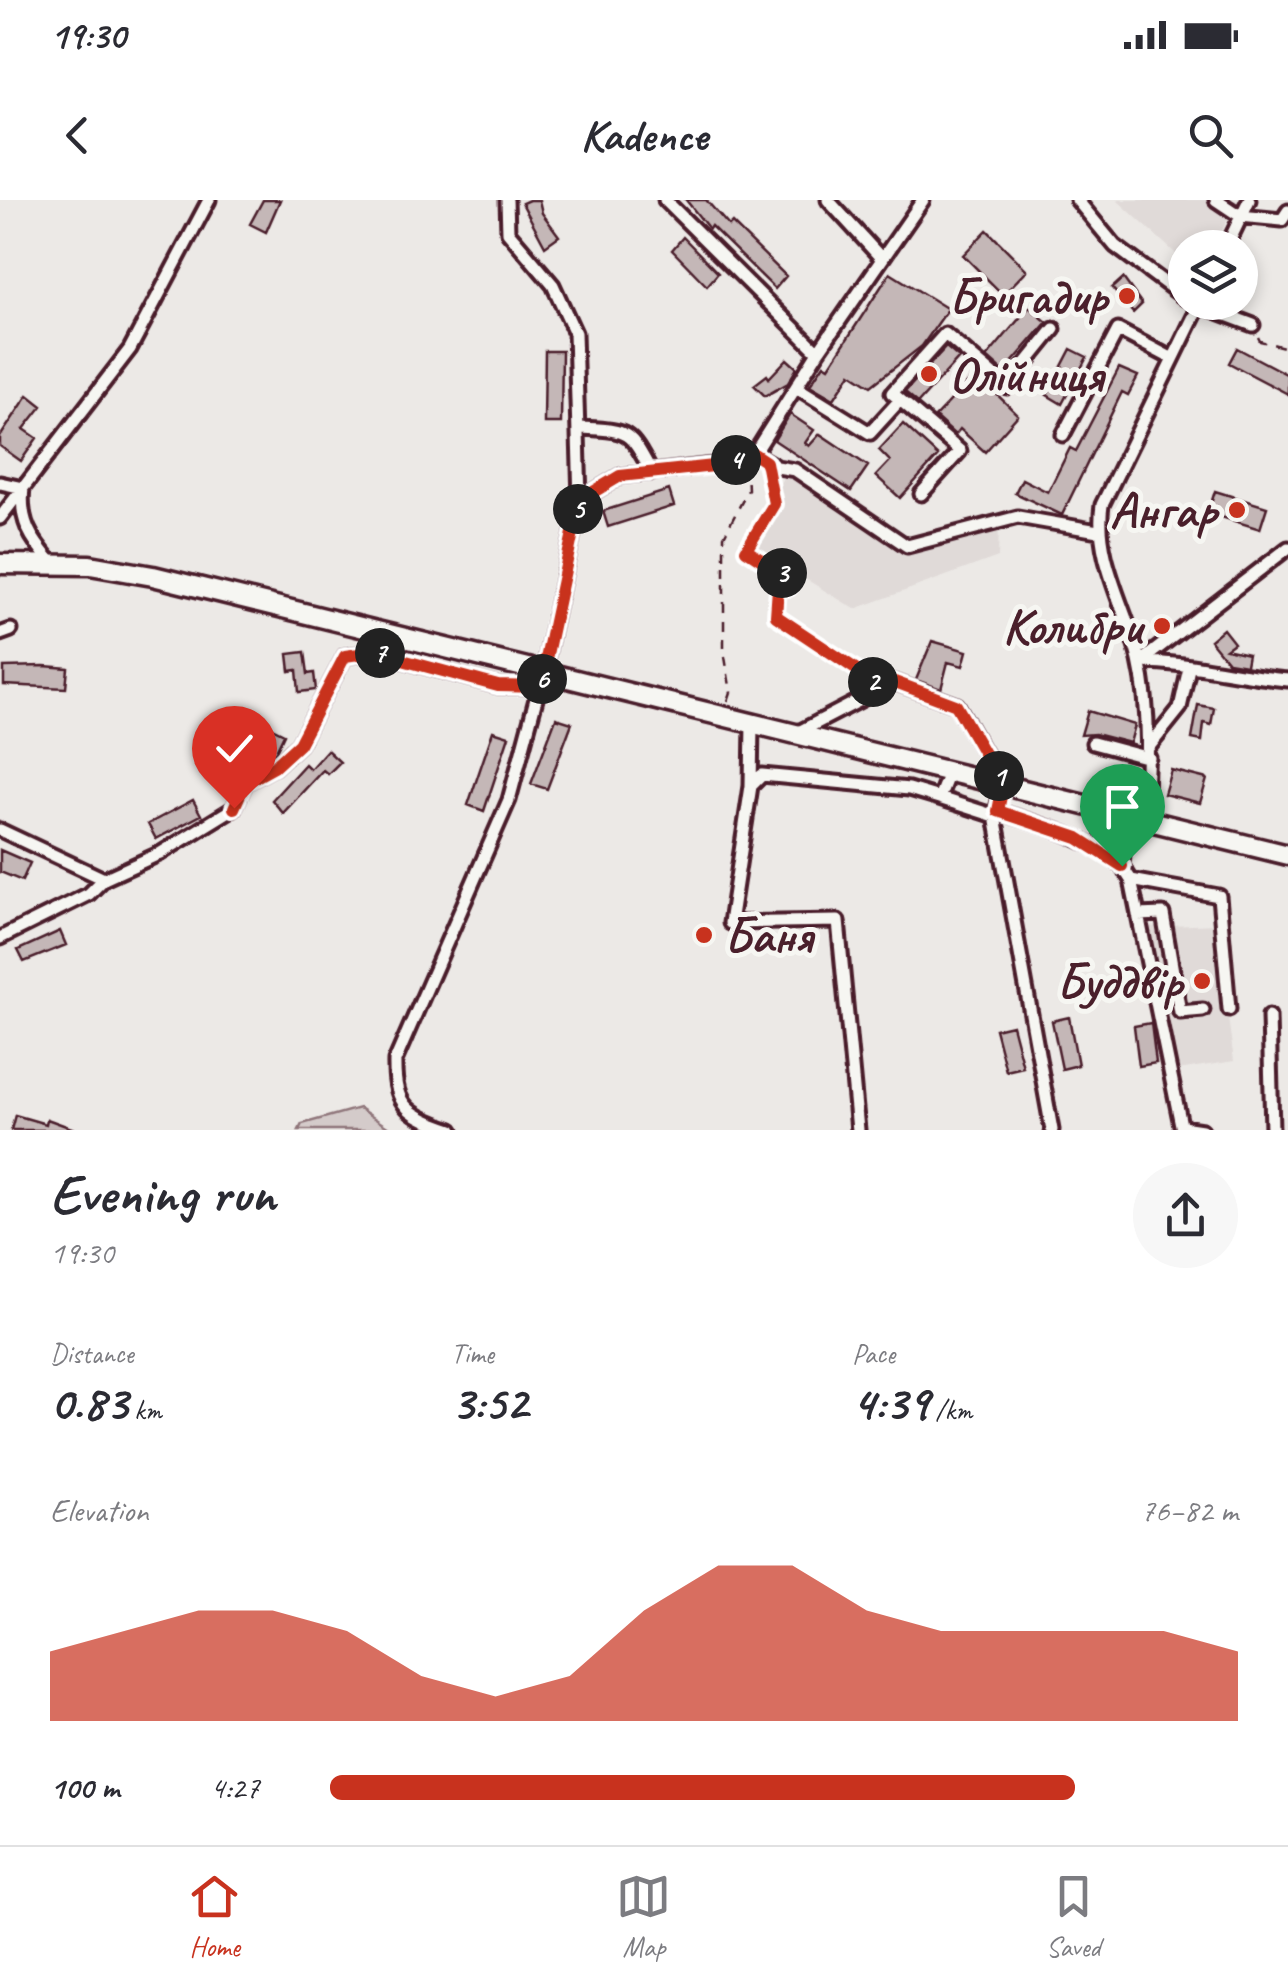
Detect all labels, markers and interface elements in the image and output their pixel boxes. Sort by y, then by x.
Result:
text: 19:30 [50,12,125,59]
text: Kadence [580,107,708,164]
icon: back [50,108,105,163]
icon: search [1183,108,1238,163]
map controls [1168,230,1258,320]
button: layers [1168,230,1258,320]
place label: Бригадир [949,265,1110,328]
marker: Бригадир [1116,285,1138,307]
place label: Олійниця [949,343,1107,406]
marker: Олійниця [918,363,940,385]
pin: 4 [711,435,761,485]
text: 4 [730,442,742,477]
place label: Ангар [1110,479,1220,542]
pin: 5 [553,484,603,534]
text: 5 [572,491,584,526]
marker: Ангар [1226,499,1248,521]
pin: 3 [757,548,807,598]
text: 3 [776,555,788,590]
place label: Колибри [1003,595,1146,658]
marker: Колибри [1151,615,1173,637]
pin: 7 [355,628,405,678]
text: 7 [374,635,386,670]
pin: 6 [517,654,567,704]
pin: 2 [848,657,898,707]
text: 6 [535,661,549,696]
text: 2 [867,664,879,699]
pin [192,706,277,809]
icon: check [207,721,262,776]
pin: 1 [974,751,1024,801]
text: 1 [993,758,1005,793]
pin [1080,764,1165,867]
icon: arrive [1095,779,1150,834]
place label: Баня [724,904,816,967]
marker: Баня [693,924,715,946]
place label: Буддвір [1056,950,1185,1013]
marker: Буддвір [1191,970,1213,992]
text: Evening run [50,1159,275,1229]
button: share [1133,1163,1238,1268]
text: 19:30 [50,1232,114,1273]
text: Distance [50,1336,134,1371]
text: Time [451,1336,494,1371]
text: Pace [852,1336,895,1371]
text: 0.83 [50,1371,127,1434]
text: 3:52 [451,1371,528,1434]
text: 4:39 [852,1371,929,1434]
text: km [127,1392,162,1427]
text: /km [929,1392,972,1427]
text: Elevation [50,1490,148,1531]
text: 76–82 m [1140,1490,1238,1531]
text: 100 m [50,1767,119,1808]
text: 4:27 [210,1767,260,1808]
tab: Home [187,1869,242,1964]
tab: Map [616,1869,671,1964]
tab: Saved [1046,1869,1101,1964]

